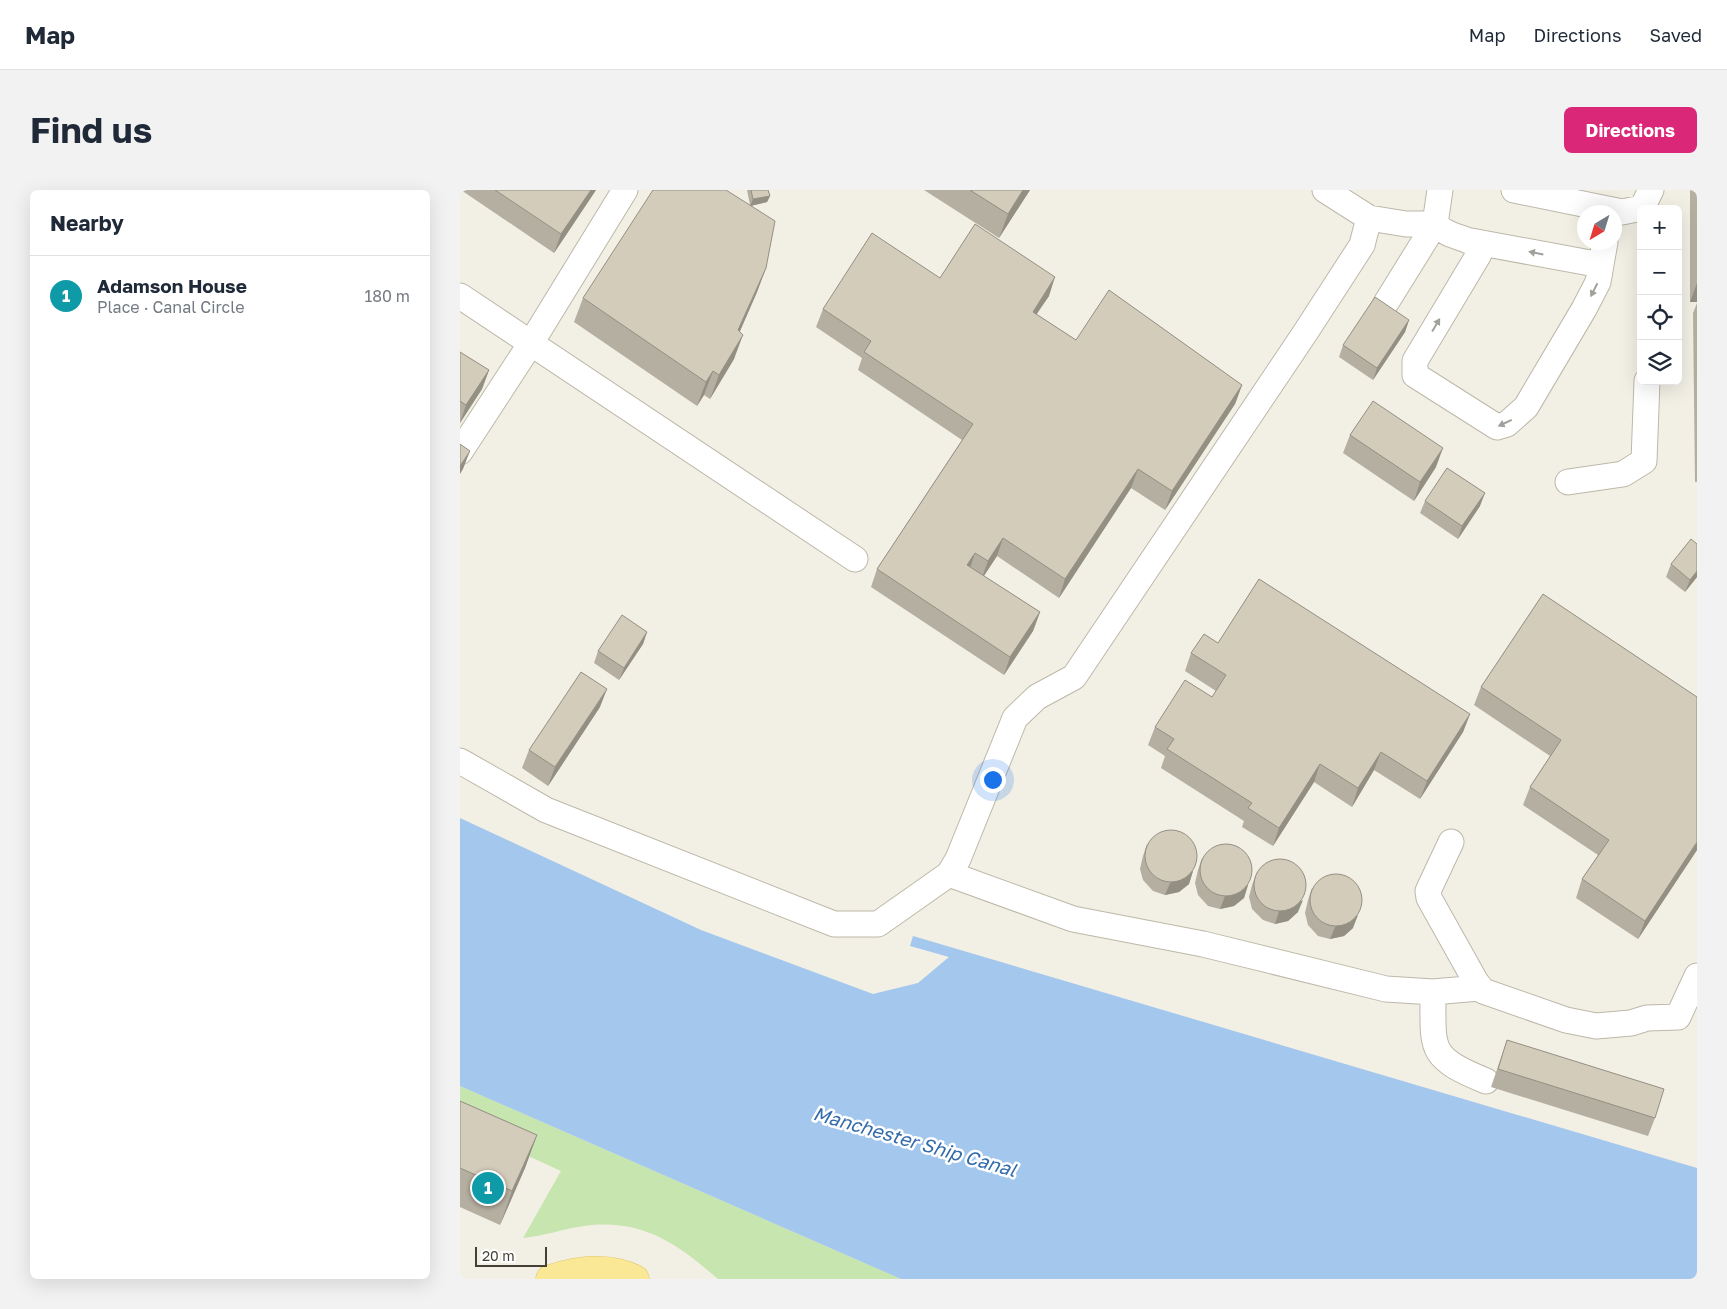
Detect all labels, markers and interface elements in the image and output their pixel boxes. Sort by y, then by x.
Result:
text: Map [25,20,75,49]
text: Map [1469,24,1505,46]
text: Directions [1533,24,1621,46]
text: Saved [1649,24,1702,46]
button: Directions [1564,107,1697,153]
text: Find us [30,109,152,151]
north arrow [1577,205,1622,250]
map controls [1637,205,1682,385]
button: + [1637,205,1682,250]
text: Nearby [50,210,124,236]
one-way arrow [1528,249,1543,257]
button: − [1637,250,1682,295]
text: Adamson House [97,274,247,297]
one-way arrow [1590,283,1598,297]
text: 1 [62,286,70,306]
text: 180 m [364,286,410,306]
button: locate [1637,295,1682,340]
text: Place · Canal Circle [97,297,245,317]
one-way arrow [1431,318,1441,331]
button: layers [1637,340,1682,385]
one-way arrow [1498,419,1512,427]
your location [980,767,1006,793]
water label: Manchester Ship Canal [811,1101,1020,1181]
pin: 1 [472,1169,504,1207]
scale bar [475,1244,548,1267]
text: 20 m [482,1247,515,1264]

